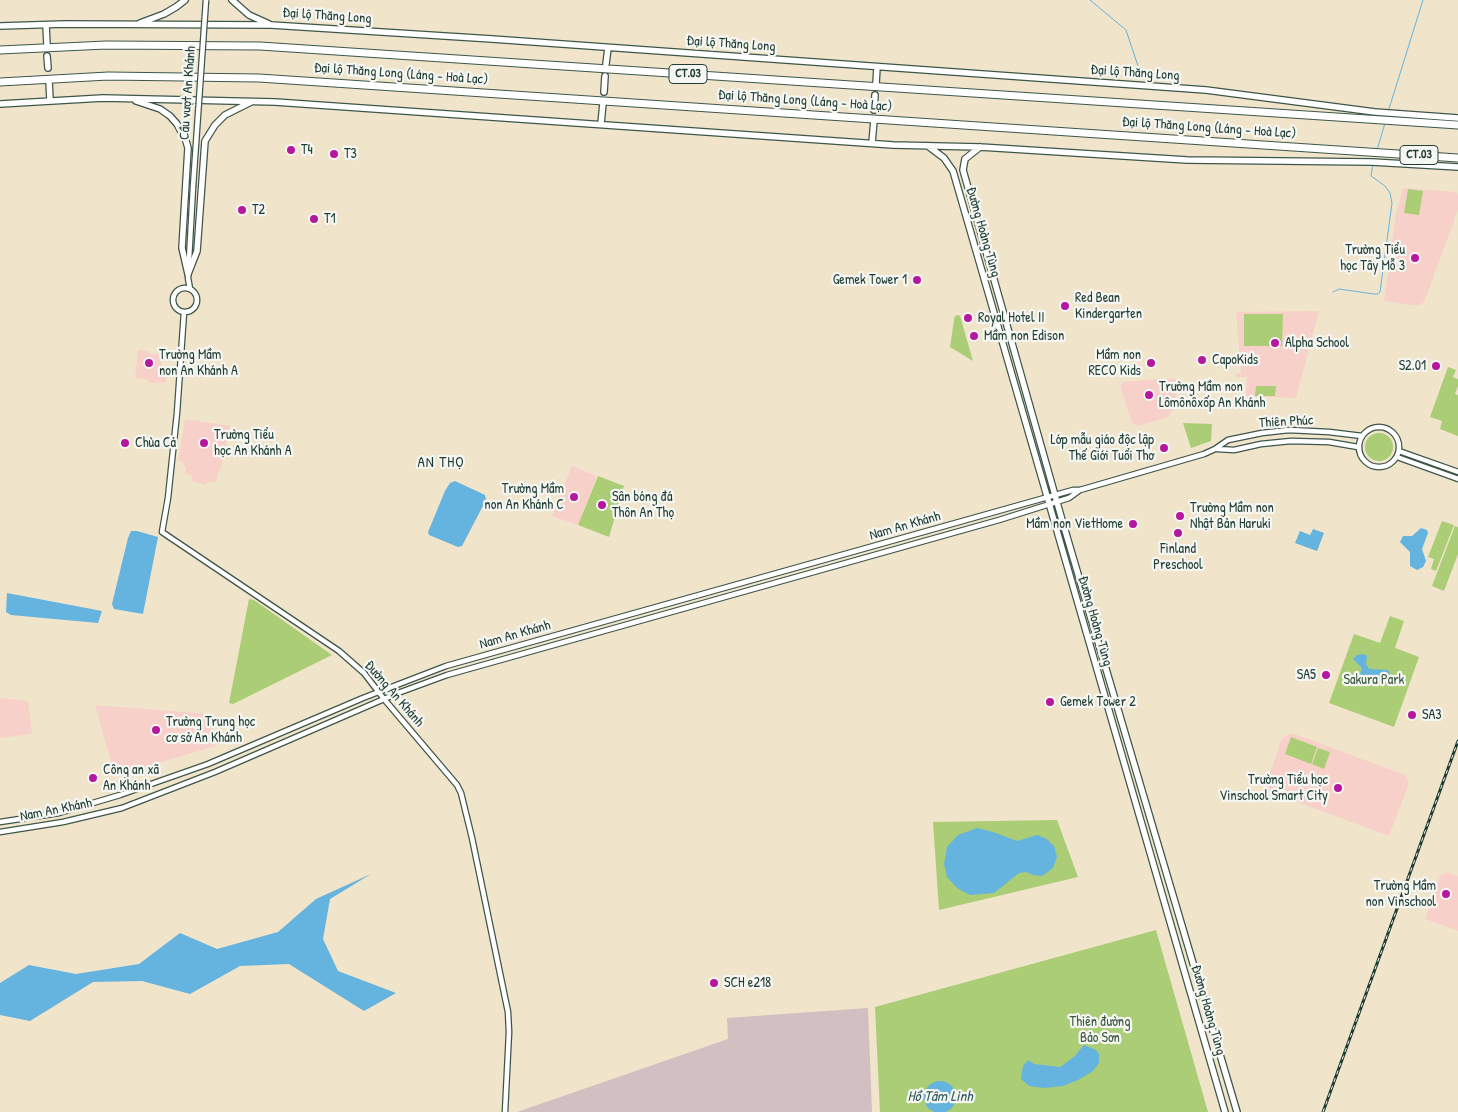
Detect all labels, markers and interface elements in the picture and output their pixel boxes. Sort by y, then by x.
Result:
street label: Đại lộ Thăng Long [282,5,372,27]
street label: Đại lộ Thăng Long [686,33,776,55]
street label: Cầu vượt An Khánh [176,45,200,141]
street label: Đại lộ Thăng Long (Láng - Hoà Lạc) [313,60,489,88]
street label: Đại lộ Thăng Long [1090,62,1180,84]
road number: CT.03 [669,64,707,84]
street label: Đại lộ Thăng Long (Láng - Hoà Lạc) [717,87,893,115]
street label: Đại lộ Thăng Long (Láng - Hoà Lạc) [1121,114,1297,142]
place label: T4 [301,142,313,158]
marker: T4 [285,144,297,156]
place label: T3 [344,146,357,162]
road number: CT.03 [1400,146,1438,164]
marker: T3 [328,148,340,160]
street label: Đường Hoàng Tùng [962,185,1004,279]
place label: T2 [252,202,265,218]
marker: T2 [236,204,248,216]
place label: T1 [324,211,336,227]
marker: T1 [308,213,320,225]
place label: Trường Tiểu học Tây Mỗ 3 [1340,242,1405,274]
marker: Trường Tiểu học Tây Mỗ 3 [1409,252,1421,264]
place label: Gemek Tower 1 [833,272,907,288]
marker: Gemek Tower 1 [911,274,923,286]
place label: Red Bean Kindergarten [1075,290,1142,322]
marker: Red Bean Kindergarten [1059,300,1071,312]
place label: Royal Hotel II [978,310,1044,326]
marker: Royal Hotel II [962,312,974,324]
place label: Mầm non Edison [984,328,1064,344]
marker: Mầm non Edison [968,330,980,342]
place label: Alpha School [1285,335,1349,351]
marker: Alpha School [1269,337,1281,349]
place label: Trường Mầm non An Khánh A [159,347,238,380]
place label: Mầm non RECO Kids [1088,347,1141,380]
place label: CapoKids [1212,352,1258,368]
marker: CapoKids [1196,354,1208,366]
marker: Trường Mầm non An Khánh A [143,357,155,369]
marker: Mầm non RECO Kids [1145,357,1157,369]
place label: S2.01 [1399,358,1426,374]
marker: S2.01 [1430,360,1442,372]
place label: Trường Mầm non Lômônôxốp An Khánh [1159,379,1265,412]
marker: Trường Mầm non Lômônôxốp An Khánh [1143,389,1155,401]
street label: Thiên Phúc [1258,412,1314,432]
place label: Trường Tiểu học An Khánh A [214,427,292,460]
place label: Lớp mẫu giáo độc lập Thế Giới Tuổi Thơ [1051,432,1154,464]
place label: Chùa Cả [135,435,176,451]
marker: Chùa Cả [119,437,131,449]
marker: Trường Tiểu học An Khánh A [198,437,210,449]
marker: Lớp mẫu giáo độc lập Thế Giới Tuổi Thơ [1158,442,1170,454]
district label: AN THỌ [417,454,465,472]
place label: Trường Mầm non An Khánh C [484,481,564,514]
place label: Sân bóng đá Thôn An Thọ [612,489,674,522]
marker: Trường Mầm non An Khánh C [568,491,580,503]
marker: Sân bóng đá Thôn An Thọ [596,499,608,511]
place label: Trường Mầm non Nhật Bản Haruki [1190,500,1274,532]
street label: Nam An Khánh [868,508,942,544]
marker: Trường Mầm non Nhật Bản Haruki [1174,510,1186,522]
place label: Mầm non VietHome [1026,516,1123,532]
marker: Mầm non VietHome [1127,518,1139,530]
marker: Finland Preschool [1172,527,1184,539]
place label: Finland Preschool [1153,541,1203,574]
street label: Đường Hoàng Tùng [1074,574,1116,668]
street label: Nam An Khánh [478,617,552,653]
street label: Đường An Khánh [361,658,427,730]
place label: SA5 [1297,667,1316,683]
marker: SA5 [1320,669,1332,681]
park label: Sakura Park [1344,672,1404,688]
place label: Gemek Tower 2 [1060,694,1136,710]
marker: Gemek Tower 2 [1044,696,1056,708]
place label: SA3 [1422,707,1442,723]
marker: SA3 [1406,709,1418,721]
place label: Trường Trung học cơ sở An Khánh [166,714,255,746]
marker: Trường Trung học cơ sở An Khánh [150,724,162,736]
place label: Công an xã An Khánh [103,762,159,794]
marker: Công an xã An Khánh [87,772,99,784]
place label: Trường Tiểu học Vinschool Smart City [1219,772,1328,804]
marker: Trường Tiểu học Vinschool Smart City [1332,782,1344,794]
street label: Nam An Khánh [19,795,93,825]
place label: Trường Mầm non Vinschool [1365,878,1436,910]
marker: Trường Mầm non Vinschool [1440,888,1452,900]
street label: Đường Hoàng Tùng [1187,963,1229,1057]
place label: SCH e218 [724,975,771,991]
marker: SCH e218 [708,977,720,989]
park label: Thiên đường Bảo Sơn [1070,1014,1130,1046]
water label: Hồ Tâm Linh [907,1088,973,1106]

